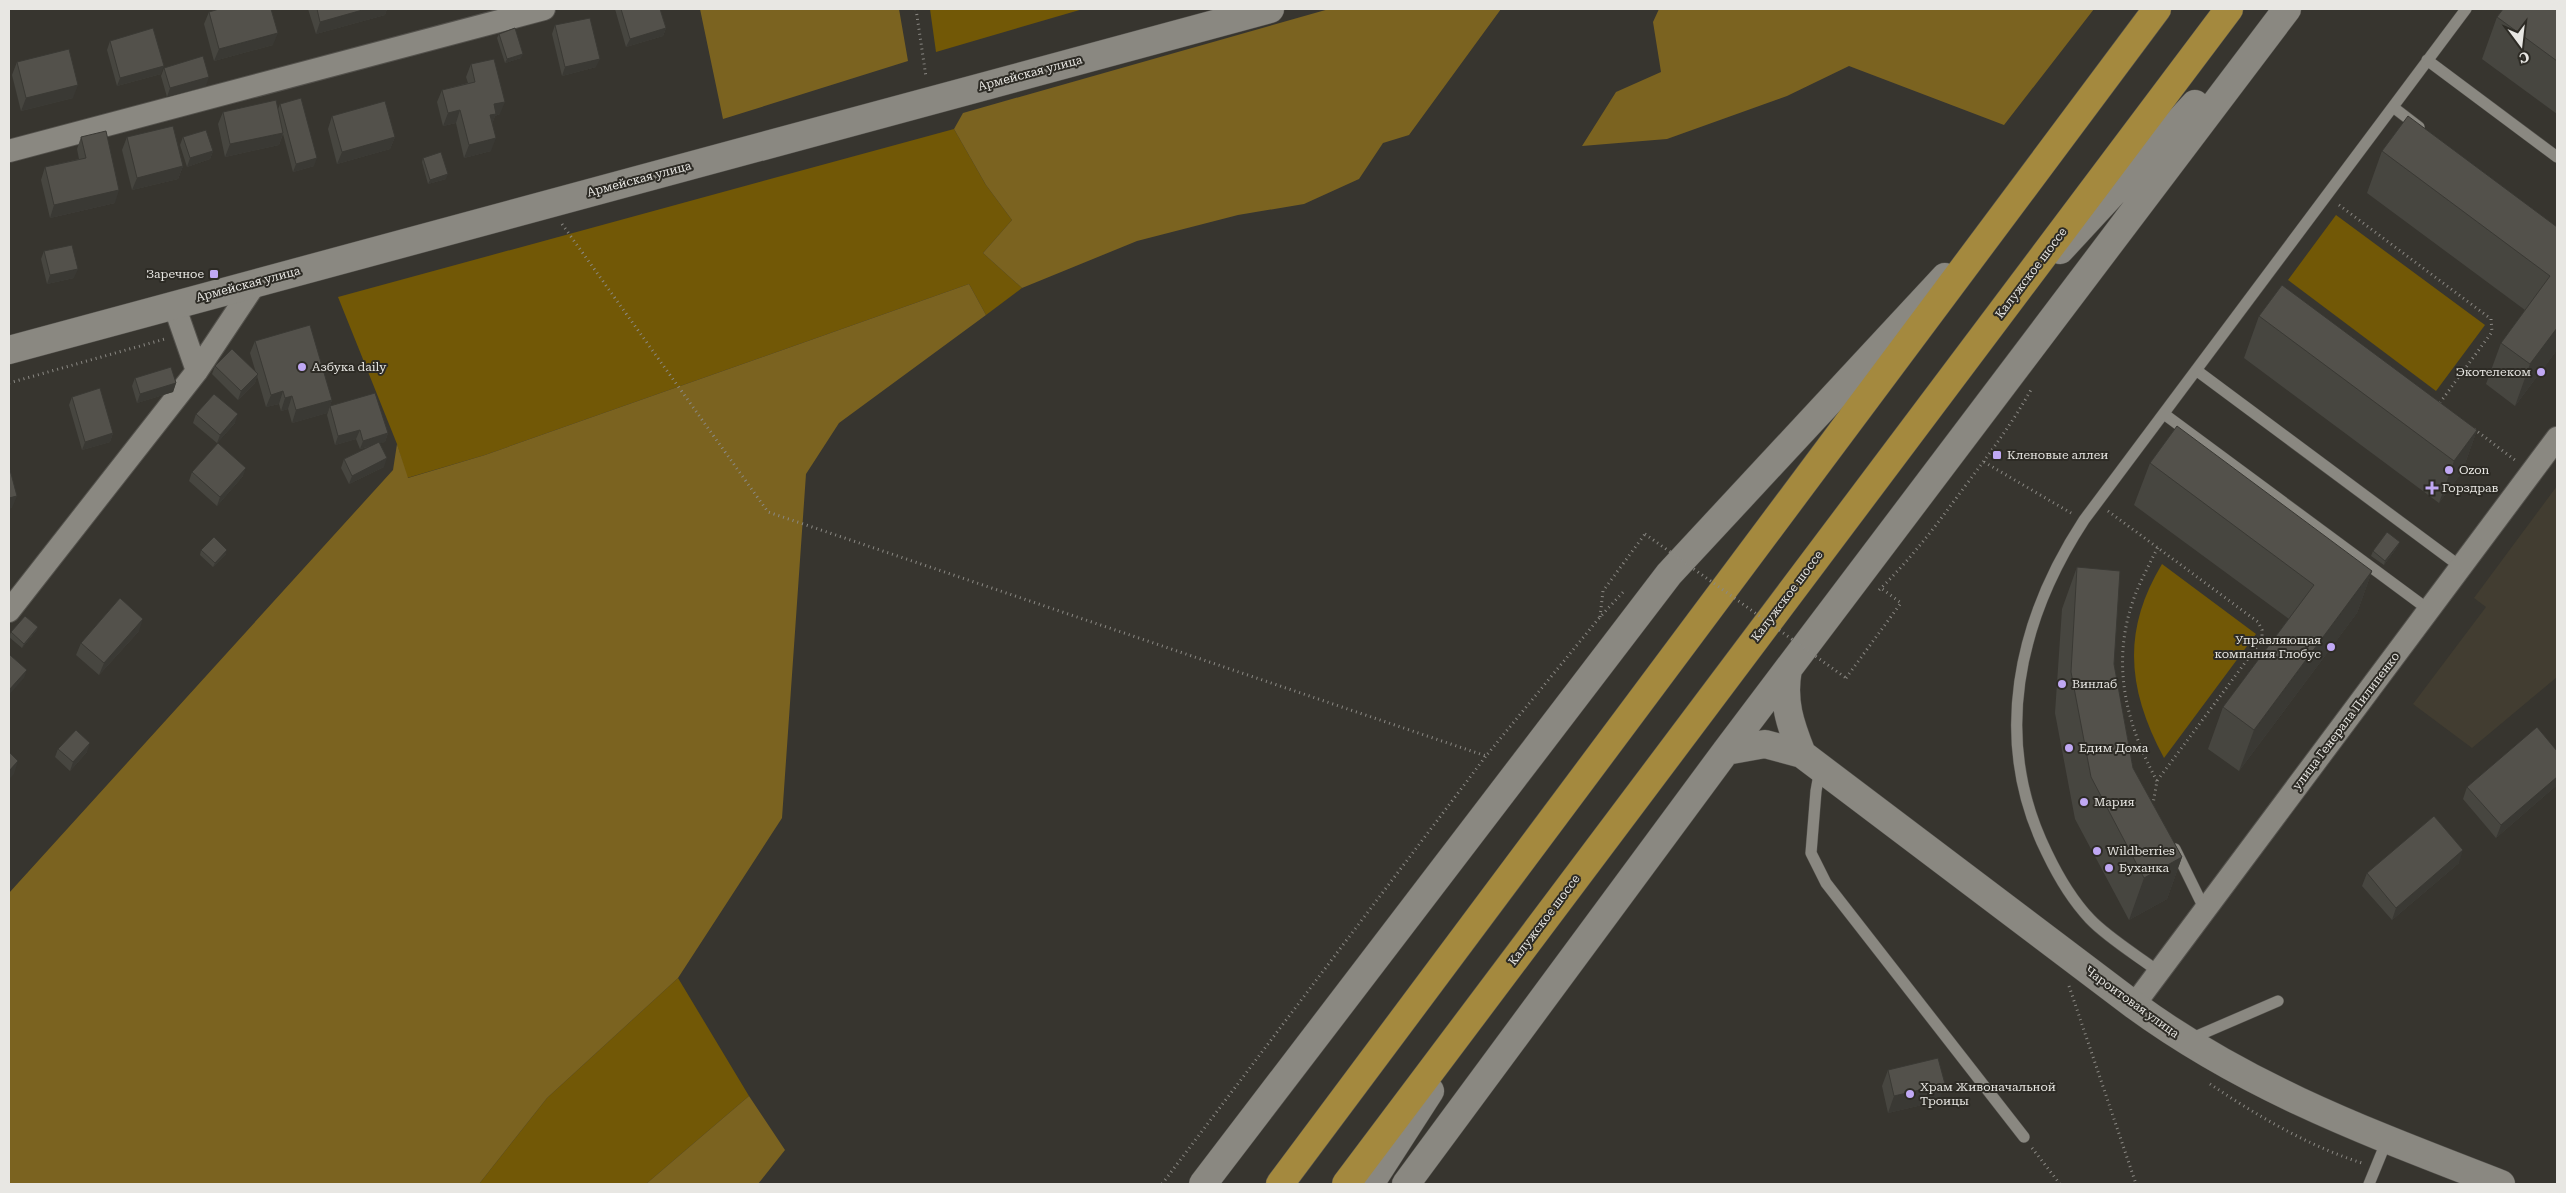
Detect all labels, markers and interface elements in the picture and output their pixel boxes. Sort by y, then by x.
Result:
north arrow [2496,20,2546,70]
text: С [2517,49,2531,67]
street label: Армейская улица [976,52,1084,94]
street label: Армейская улица [585,158,693,200]
street label: Калужское шоссе [1992,225,2070,321]
street label: Армейская улица [194,263,302,305]
place label: Заречное [146,267,204,281]
marker: Заречное [208,268,220,280]
place label: Азбука daily [312,360,387,374]
marker: Азбука daily [296,361,308,373]
place label: Экотелеком [2456,365,2531,379]
marker: Экотелеком [2535,366,2547,378]
place label: Кленовые аллеи [2007,448,2108,462]
marker: Кленовые аллеи [1991,449,2003,461]
place label: Ozon [2459,463,2490,477]
marker: Ozon [2443,464,2455,476]
place label: Горздрав [2442,481,2498,495]
marker: Горздрав [2426,482,2438,494]
street label: Калужское шоссе [1748,548,1826,644]
place label: Управляющая компания Глобус [2214,633,2321,661]
marker: Управляющая компания Глобус [2325,641,2337,653]
street label: улица Генерала Пилипенко [2290,649,2402,793]
place label: Винлаб [2072,677,2117,691]
marker: Винлаб [2056,678,2068,690]
place label: Едим Дома [2079,741,2149,755]
marker: Едим Дома [2063,742,2075,754]
place label: Мария [2094,795,2135,809]
marker: Мария [2078,796,2090,808]
place label: Wildberries [2107,844,2175,858]
marker: Wildberries [2091,845,2103,857]
place label: Буханка [2119,861,2169,875]
marker: Буханка [2103,862,2115,874]
street label: Калужское шоссе [1505,872,1583,968]
street label: Чароитовая улица [2082,963,2182,1041]
place label: Храм Живоначальной Троицы [1920,1080,2056,1108]
marker: Храм Живоначальной Троицы [1904,1088,1916,1100]

